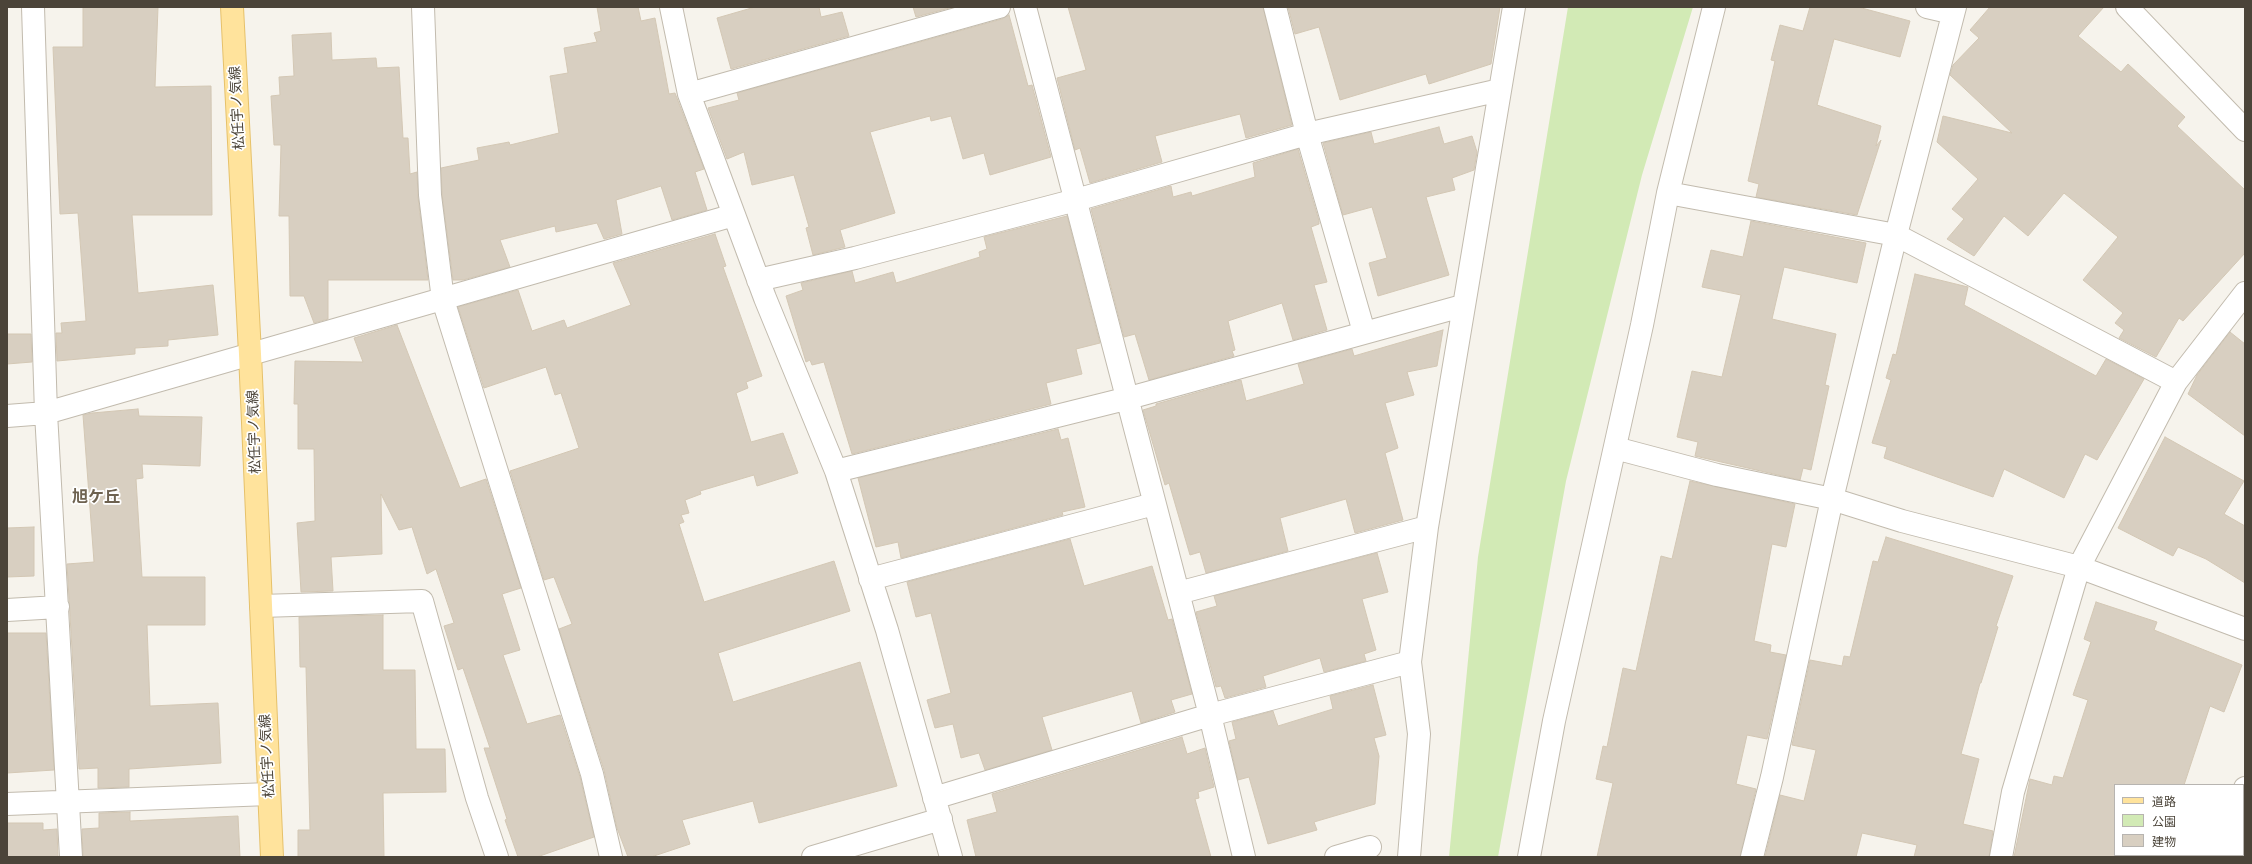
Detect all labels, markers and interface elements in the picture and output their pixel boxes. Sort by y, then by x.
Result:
street label: 松任宇ノ気線 [226,66,248,150]
street label: 松任宇ノ気線 [244,390,264,474]
district label: 旭ケ丘 [72,487,120,507]
street label: 松任宇ノ気線 [256,714,278,798]
legend [2114,784,2244,856]
text: 道路 [2152,794,2176,809]
text: 公園 [2152,814,2176,829]
text: 建物 [2152,834,2176,849]

